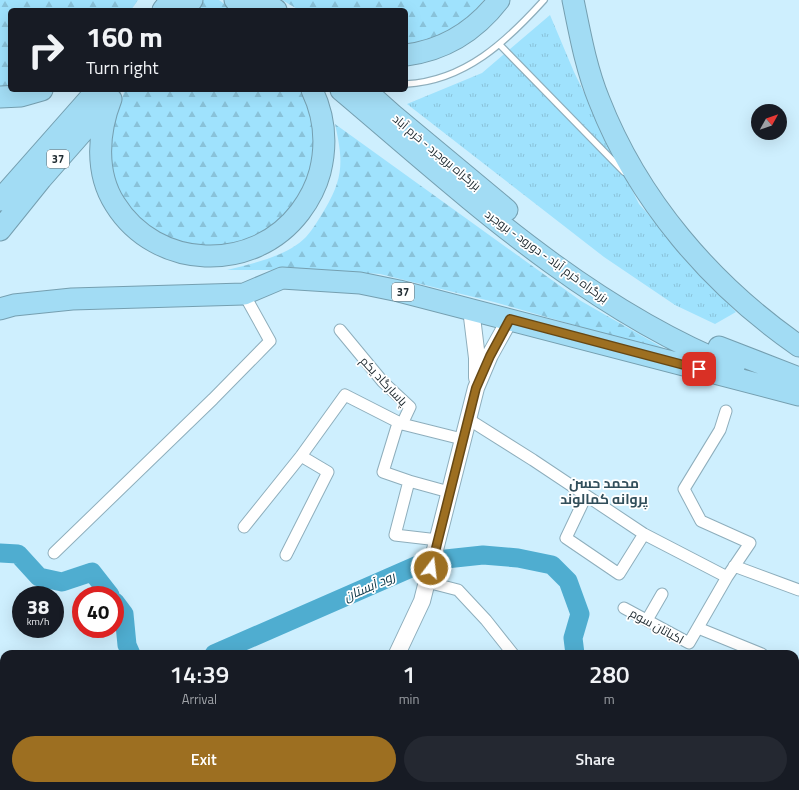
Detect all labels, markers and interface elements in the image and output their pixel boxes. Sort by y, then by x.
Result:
text: 160 m [86,15,163,58]
icon: right [20,24,72,76]
text: Turn right [86,54,159,81]
north arrow [751,104,787,140]
map controls [751,104,787,140]
street label: بزرگراه بروجرد - خرم آباد [389,109,485,195]
road number: 37 [47,150,69,168]
street label: بزرگراه خرم آباد - دورود - بروجرد [481,205,613,307]
road number: 37 [392,283,414,301]
street label: پاسارگاد یکم [356,352,413,411]
pin [682,352,716,386]
icon: arrive [688,358,710,380]
district label: محمد حسن پروانه کمالوند [560,472,648,510]
position arrow [410,547,452,589]
water label: رود آبستان [340,565,399,606]
speed limit sign: 40 [72,586,124,638]
text: 38 [27,591,49,622]
street label: اکباتان سوم [626,603,688,649]
text: km/h [27,614,49,629]
text: 14:39 [170,656,229,692]
text: 1 [402,656,416,692]
text: 280 [589,656,629,692]
text: Arrival [182,689,217,709]
text: min [399,689,419,709]
text: m [604,689,615,709]
button: Exit [12,736,396,782]
button: Share [404,736,787,782]

